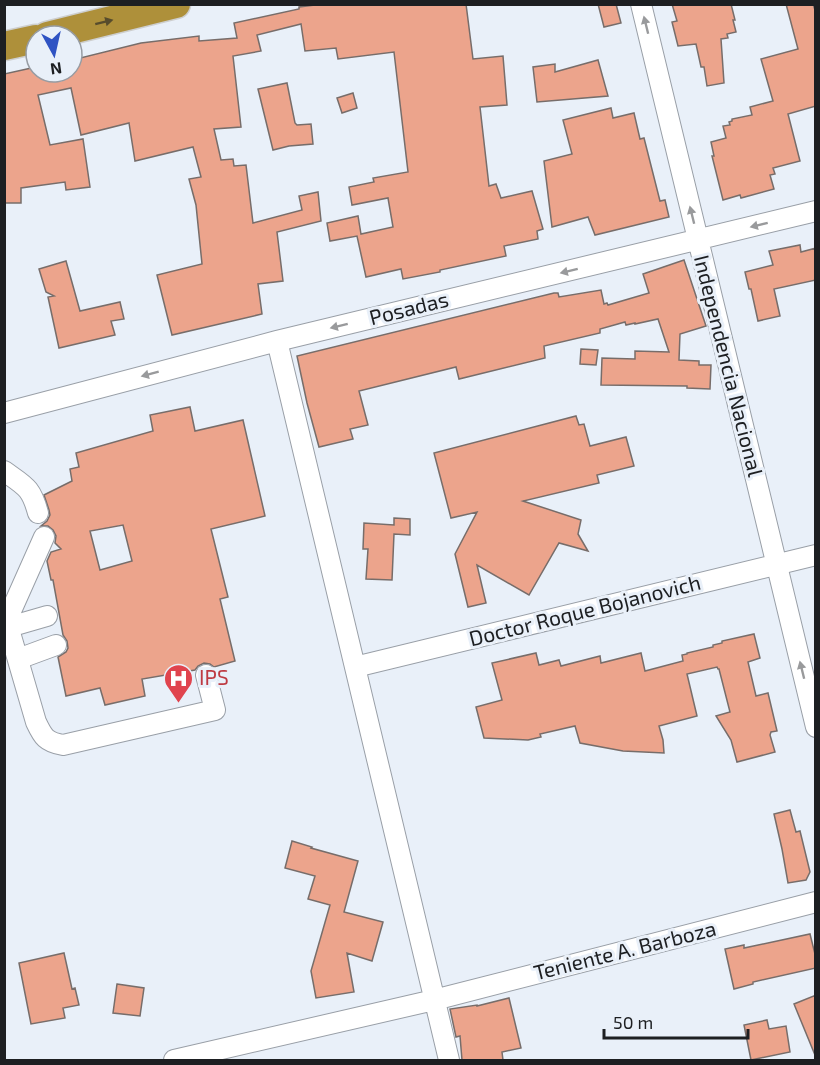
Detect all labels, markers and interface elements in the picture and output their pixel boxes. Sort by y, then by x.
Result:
one-way arrow [641,16,651,35]
one-way arrow [95,17,113,27]
north arrow [24,24,84,84]
text: N [49,59,63,80]
one-way arrow [686,206,696,224]
one-way arrow [749,220,768,230]
street label: Independencia Nacional [690,252,769,480]
one-way arrow [560,266,578,276]
street label: Posadas [366,286,451,329]
one-way arrow [329,322,348,331]
one-way arrow [141,370,159,380]
street label: Doctor Roque Bojanovich [466,569,703,651]
one-way arrow [796,661,806,679]
hospital icon: IPS [162,662,194,704]
place label: IPS [199,664,229,689]
street label: Teniente A. Barboza [531,915,718,984]
scale bar [604,1002,748,1040]
text: 50 m [613,1011,653,1033]

